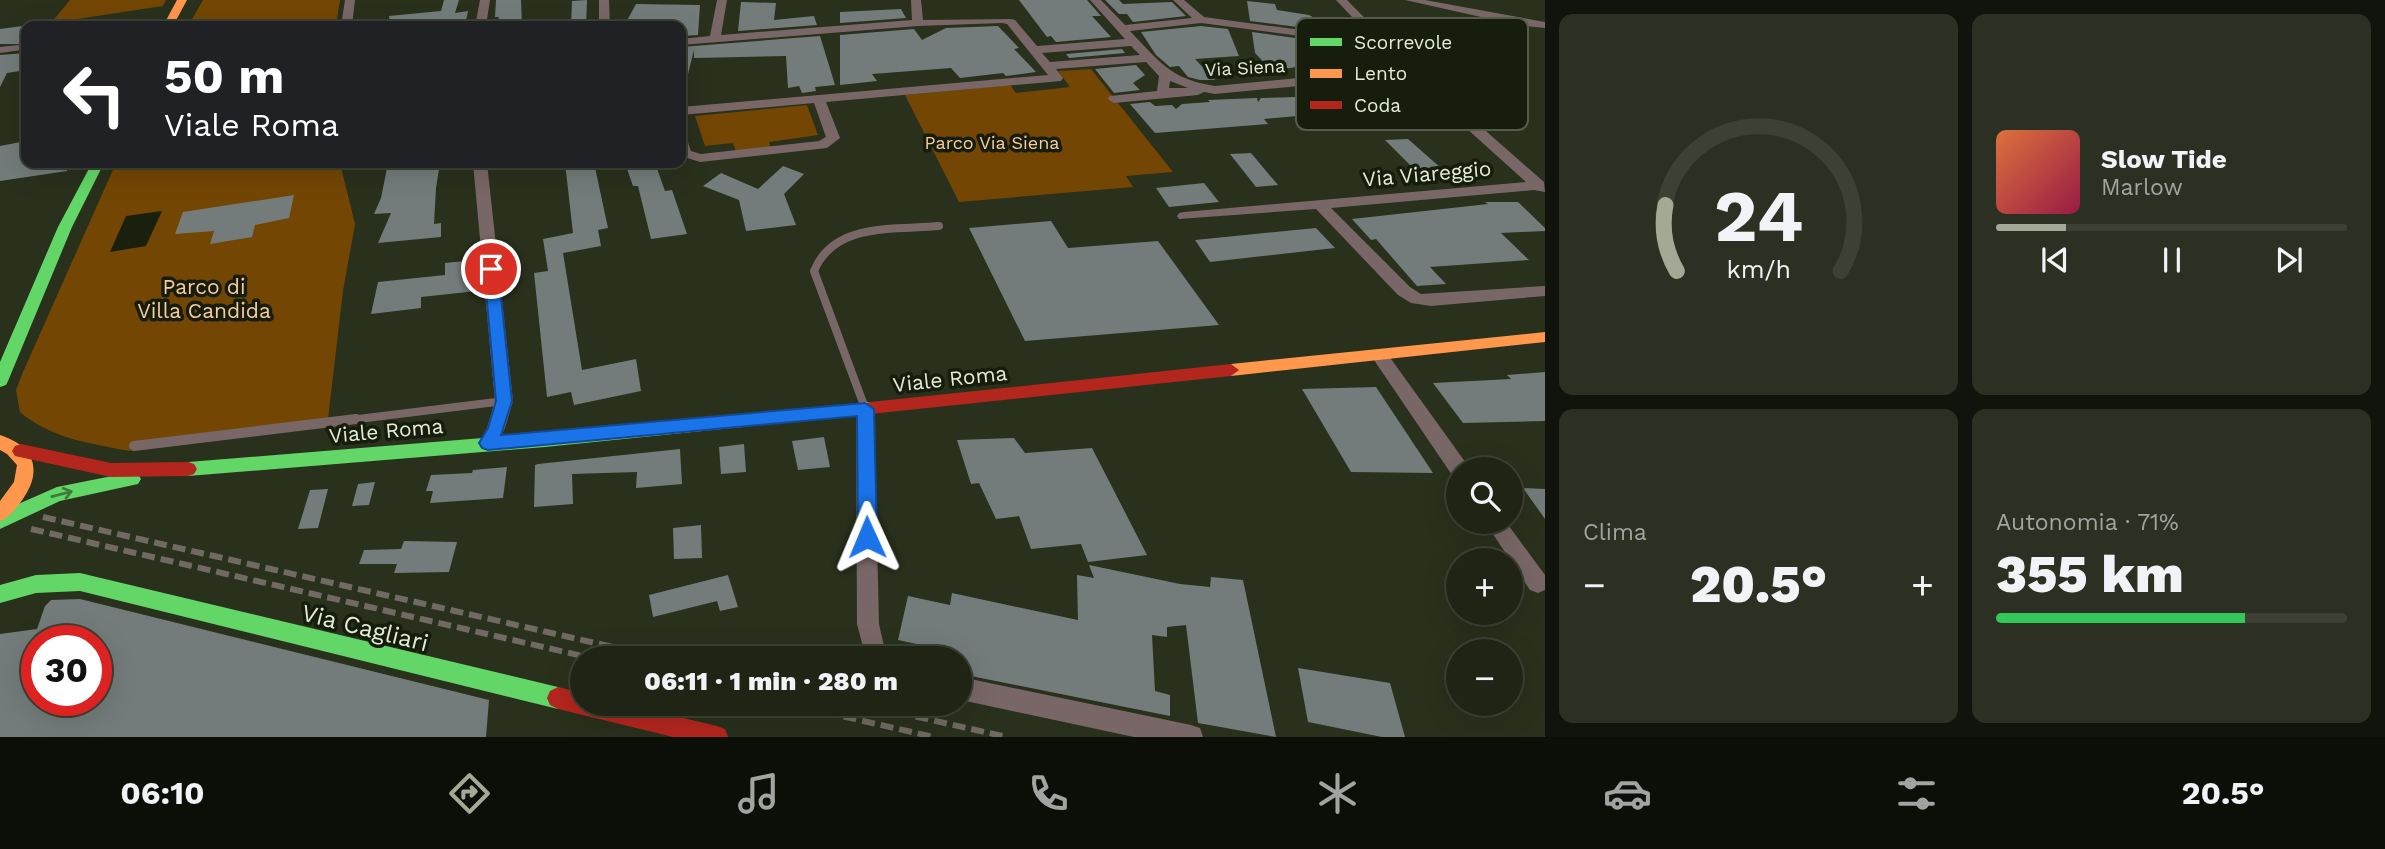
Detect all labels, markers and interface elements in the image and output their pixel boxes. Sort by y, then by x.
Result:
legend [1296,18,1528,130]
text: Scorrevole [1354,31,1452,54]
text: 50 m [164,47,284,105]
icon: left [49,49,140,140]
street label: Via Siena [1204,55,1286,80]
text: Lento [1354,62,1407,85]
text: Coda [1354,94,1401,117]
text: Viale Roma [164,106,339,144]
park label: Parco Via Siena [925,132,1059,153]
text: Slow Tide [2101,144,2227,174]
street label: Via Viareggio [1362,155,1492,192]
text: 24 [1714,173,1803,259]
text: Marlow [2101,174,2183,201]
pin [461,239,521,299]
icon: previous [2036,241,2074,279]
icon: pause [2153,241,2191,279]
icon: next [2270,241,2308,279]
icon: arrive [472,250,510,288]
text: km/h [1726,255,1791,284]
park label: Parco di Villa Candida [137,274,271,323]
street label: Viale Roma [892,360,1008,397]
street label: Viale Roma [328,413,444,448]
map controls [1446,457,1523,716]
button: search [1446,457,1523,534]
one-way arrow [51,486,73,499]
position arrow [830,500,904,574]
text: Autonomia · 71% [1996,509,2179,536]
text: Clima [1583,519,1647,546]
text: 355 km [1996,544,2184,605]
button: + [1446,548,1523,625]
text: 20.5° [1690,554,1827,615]
text: − [1583,563,1606,607]
text: + [1911,563,1934,607]
street label: Via Cagliari [299,599,431,657]
speed limit sign: 30 [21,625,112,716]
button: − [1446,639,1523,716]
text: 06:11 · 1 min · 280 m [644,666,898,696]
icon: directions [445,769,494,818]
icon: music [734,769,783,818]
icon: phone [1024,769,1073,818]
icon: climate [1313,769,1362,818]
icon: car [1603,769,1652,818]
icon: filters [1892,769,1941,818]
text: 06:10 [120,774,205,812]
text: 20.5° [2182,774,2265,812]

